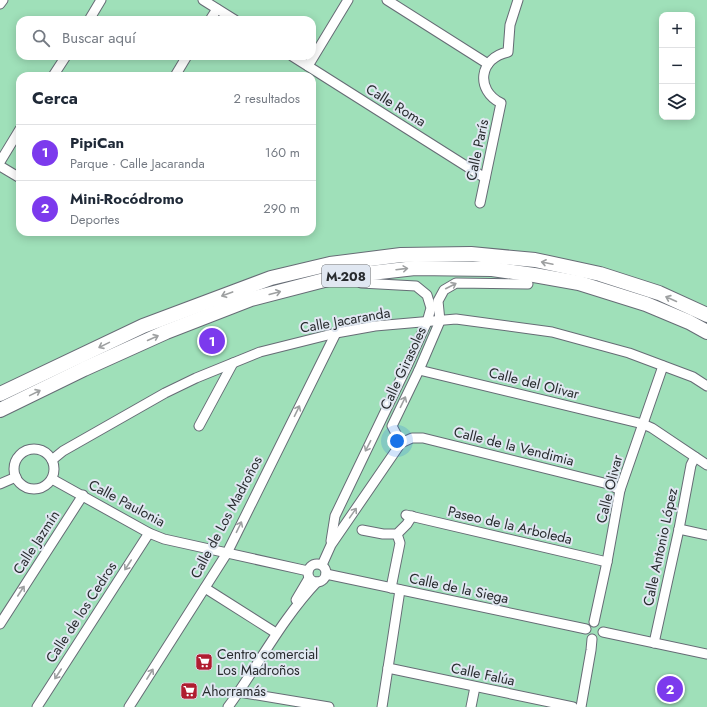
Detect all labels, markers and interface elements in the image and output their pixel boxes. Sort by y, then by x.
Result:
map controls [659,12,695,120]
button: + [659,12,695,48]
search box [16,16,316,60]
icon: search [30,27,52,49]
text: Buscar aquí [62,27,136,49]
button: − [659,48,695,84]
street label: Calle Roma [362,79,430,131]
button: layers [659,84,695,120]
text: Cerca [32,86,78,110]
text: 2 resultados [234,89,300,108]
street label: Calle París [461,117,493,183]
text: PipiCan [70,132,124,154]
text: 1 [42,143,48,162]
text: 160 m [265,143,300,162]
text: Parque · Calle Jacaranda [70,154,205,173]
text: Mini-Rocódromo [70,188,184,210]
text: 2 [41,199,49,218]
text: 290 m [263,199,300,218]
text: Deportes [70,210,120,229]
one-way arrow [541,258,554,266]
road number: M-208 [322,265,370,287]
one-way arrow [395,266,408,273]
one-way arrow [445,282,457,290]
one-way arrow [268,289,281,296]
one-way arrow [221,291,233,299]
one-way arrow [666,295,678,302]
street label: Calle Jacaranda [298,302,392,338]
street label: Calle Girasoles [375,323,431,413]
pin: 1 [199,326,225,356]
one-way arrow [147,334,159,341]
one-way arrow [98,342,110,349]
street label: Calle del Olivar [487,362,581,404]
one-way arrow [29,389,41,396]
one-way arrow [400,397,407,409]
one-way arrow [294,405,301,417]
street label: Calle de la Vendimia [452,421,576,471]
your location [387,431,407,451]
one-way arrow [364,440,371,452]
street label: Calle de Los Madroños [185,452,267,582]
street label: Calle Olivar [591,453,627,525]
street label: Calle Paulonia [85,474,169,532]
street label: Calle Antonio López [638,486,682,608]
street label: Paseo de la Arboleda [446,501,574,549]
street label: Calle Jazmín [8,506,64,578]
one-way arrow [349,507,357,518]
one-way arrow [236,521,243,533]
street label: Calle de los Cedros [41,557,121,666]
one-way arrow [124,559,132,571]
street label: Calle de la Siega [408,568,510,608]
one-way arrow [17,586,25,597]
place label: Centro comercial Los Madroños [217,644,318,680]
supermarket icon: Centro comercial Los Madroños [194,652,214,672]
street label: Calle Falúa [449,657,517,691]
one-way arrow [54,669,62,680]
one-way arrow [146,669,154,680]
pin: 2 [657,674,683,704]
supermarket icon: Ahorramás [179,681,199,701]
place label: Ahorramás [202,681,266,701]

